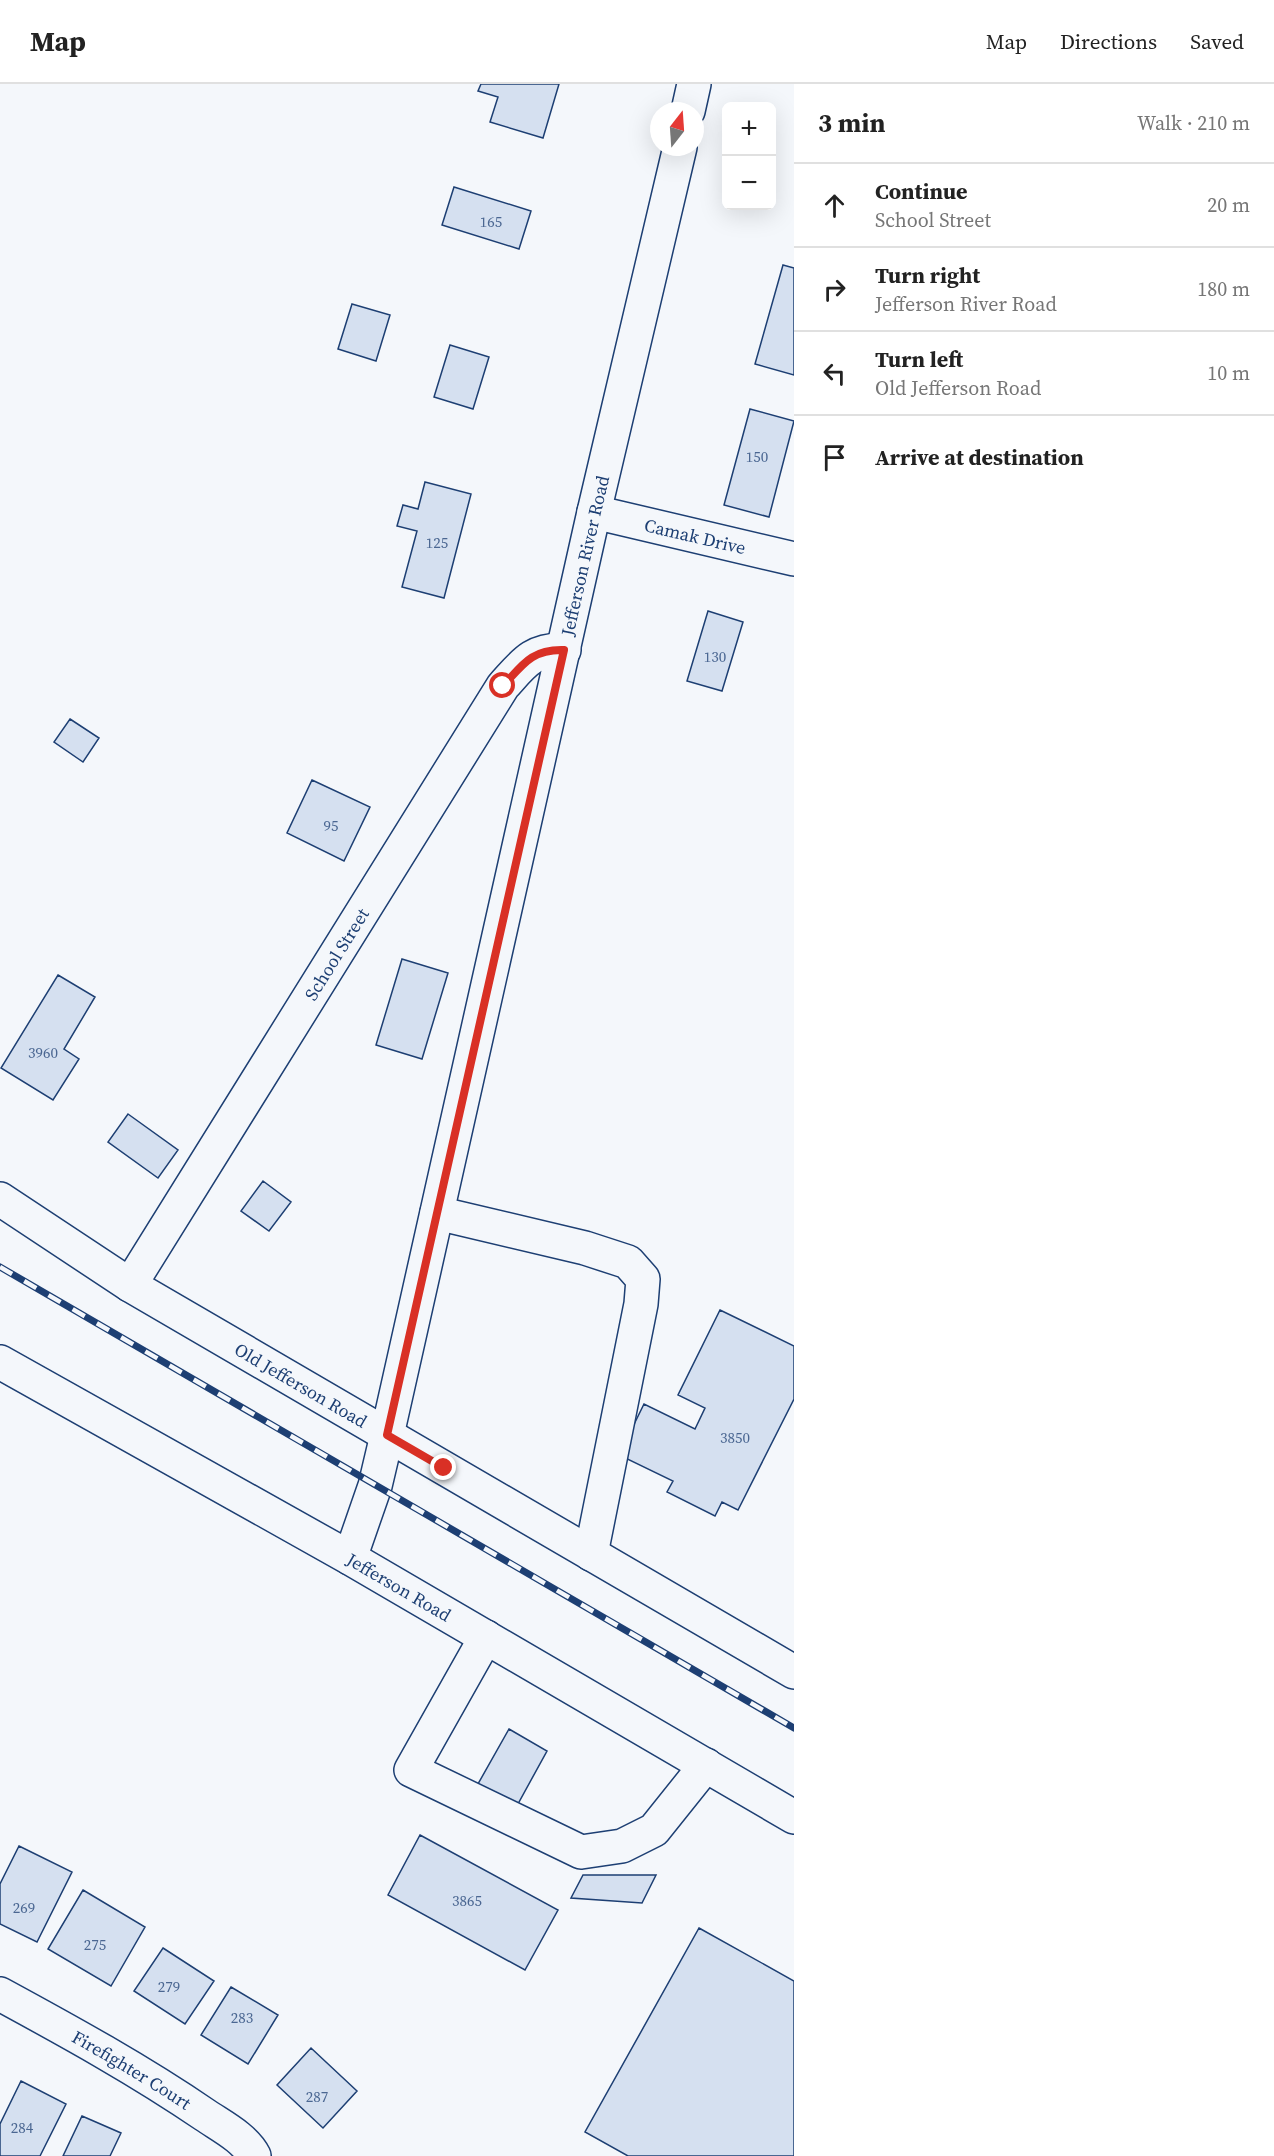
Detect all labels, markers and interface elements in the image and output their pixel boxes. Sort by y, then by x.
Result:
text: Map [30,22,86,60]
text: Map [986,27,1027,56]
text: Directions [1060,27,1157,56]
text: Saved [1190,27,1244,56]
north arrow [650,102,704,156]
map controls [722,102,776,210]
button: + [722,102,776,156]
text: 3 min [818,105,885,141]
text: Walk · 210 m [1137,109,1250,137]
button: − [722,156,776,210]
text: Continue [875,176,968,206]
icon: ahead [818,189,851,222]
text: 20 m [1207,191,1250,219]
text: School Street [875,206,991,234]
house number: 165 [480,211,502,232]
text: Turn right [875,260,980,290]
icon: right [818,273,851,306]
text: 180 m [1197,275,1250,303]
text: Jefferson River Road [875,290,1057,318]
text: Turn left [875,344,963,374]
icon: left [818,357,851,390]
text: 10 m [1207,359,1250,387]
text: Old Jefferson Road [875,374,1041,402]
icon: arrive [818,441,851,474]
text: Arrive at destination [875,442,1084,472]
house number: 150 [746,446,768,467]
street label: Jefferson River Road [554,473,615,639]
street label: Camak Drive [642,512,748,560]
house number: 125 [426,532,448,553]
house number: 130 [704,646,726,667]
route start [489,672,515,698]
house number: 95 [323,815,339,836]
street label: School Street [298,903,374,1005]
house number: 3960 [28,1042,58,1063]
street label: Old Jefferson Road [230,1336,372,1433]
house number: 3850 [720,1427,750,1448]
route end [430,1454,456,1480]
street label: Jefferson Road [341,1546,456,1627]
house number: 3865 [452,1890,482,1911]
house number: 269 [13,1897,35,1918]
house number: 275 [84,1934,106,1955]
house number: 279 [158,1976,180,1997]
house number: 283 [231,2007,253,2028]
street label: Firefighter Court [68,2024,197,2115]
house number: 287 [306,2086,328,2107]
house number: 284 [11,2117,34,2138]

